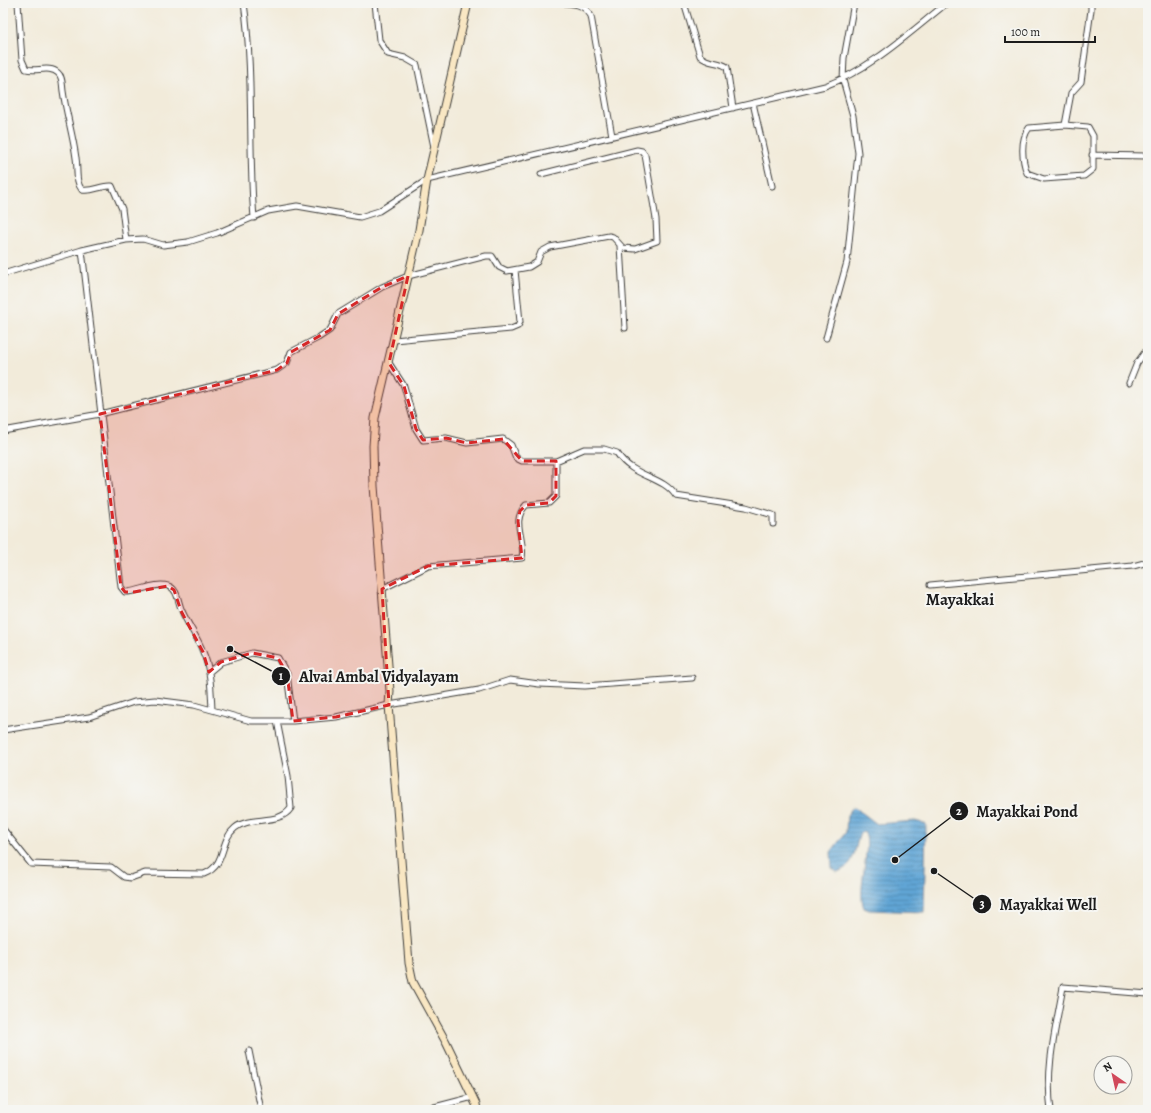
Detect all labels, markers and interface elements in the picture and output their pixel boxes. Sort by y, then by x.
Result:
scale bar [1005,18,1095,44]
text: 100 m [1011,24,1040,40]
district label: Mayakkai [926,588,994,611]
callout: Alvai Ambal Vidyalayam [271,662,467,690]
text: Alvai Ambal Vidyalayam [298,666,460,688]
text: 1 [279,668,284,684]
callout: Mayakkai Pond [949,797,1086,825]
text: Mayakkai Pond [976,801,1078,823]
text: 2 [956,803,962,819]
callout: Mayakkai Well [972,890,1105,918]
text: Mayakkai Well [999,894,1097,916]
text: 3 [979,896,985,912]
north arrow [1093,1055,1133,1095]
text: N [1100,1059,1115,1076]

